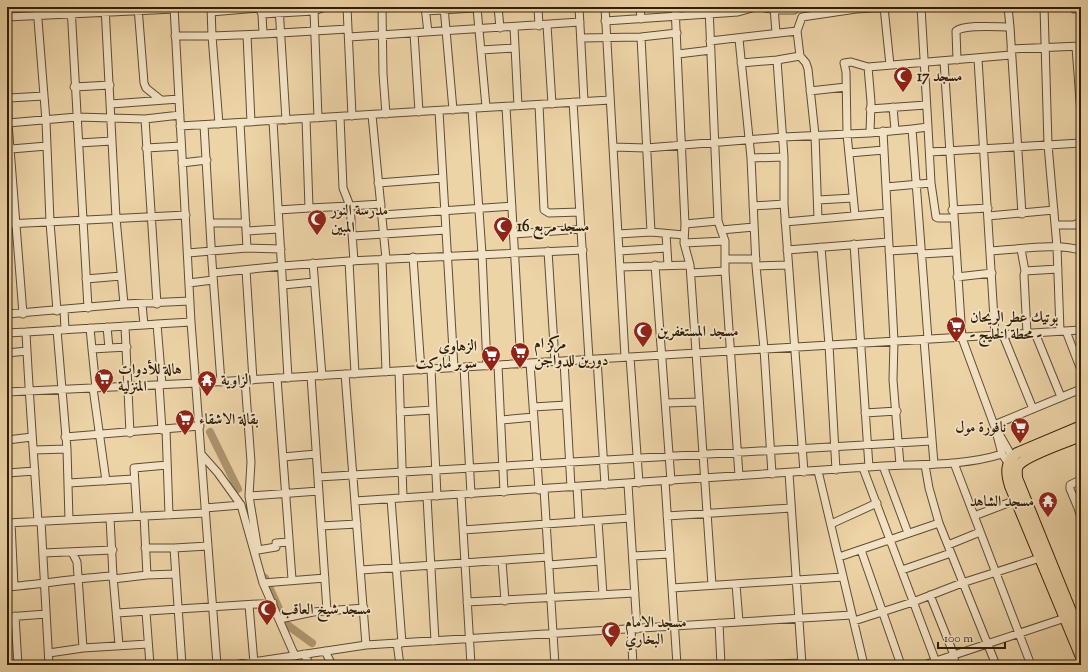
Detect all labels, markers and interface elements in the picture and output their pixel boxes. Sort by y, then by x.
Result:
mosque icon: مسجد 17 [892,65,914,93]
place label: مسجد 17 [917,67,962,88]
place label: مدرسة النور المبين [329,201,388,239]
mosque icon: مدرسة النور المبين [306,208,328,236]
mosque icon: مسجد مربع 16 [492,215,514,243]
place label: مسجد مربع 16 [517,217,589,240]
place label: بوتيك عطر الريحان - محطة الخليج - [970,308,1059,348]
supermarket icon: بوتيك عطر الريحان - محطة الخليج - [945,315,967,343]
mosque icon: مسجد المستغفرين [632,320,654,348]
place label: مسجد المستغفرين [657,322,739,343]
place label: مركز ام دورين للدواجن [534,334,608,372]
place label: الزهاوي سوبر ماركت [415,337,477,375]
supermarket icon: مركز ام دورين للدواجن [509,341,531,369]
supermarket icon: الزهاوي سوبر ماركت [480,344,502,372]
place label: هالة للأدوات المنزلية [118,359,182,398]
supermarket icon: هالة للأدوات المنزلية [93,367,115,395]
temple icon: الزاوية [196,369,218,397]
place label: الزاوية [221,371,252,392]
supermarket icon: بقالة الاشقاء [174,408,196,436]
place label: بقالة الاشقاء [199,410,259,431]
supermarket icon: نافورة مول [1009,416,1031,444]
place label: نافورة مول [955,418,1006,439]
temple icon: مسجد الشاهد [1037,490,1059,518]
place label: مسجد الشاهد [970,492,1034,513]
mosque icon: مسجد شيخ العاقب [256,598,278,626]
place label: مسجد شيخ العاقب [281,600,371,623]
place label: مسجد الامام البخاري [625,613,687,651]
mosque icon: مسجد الامام البخاري [600,620,622,648]
scale bar [938,624,1005,650]
text: 100 m [944,630,973,648]

